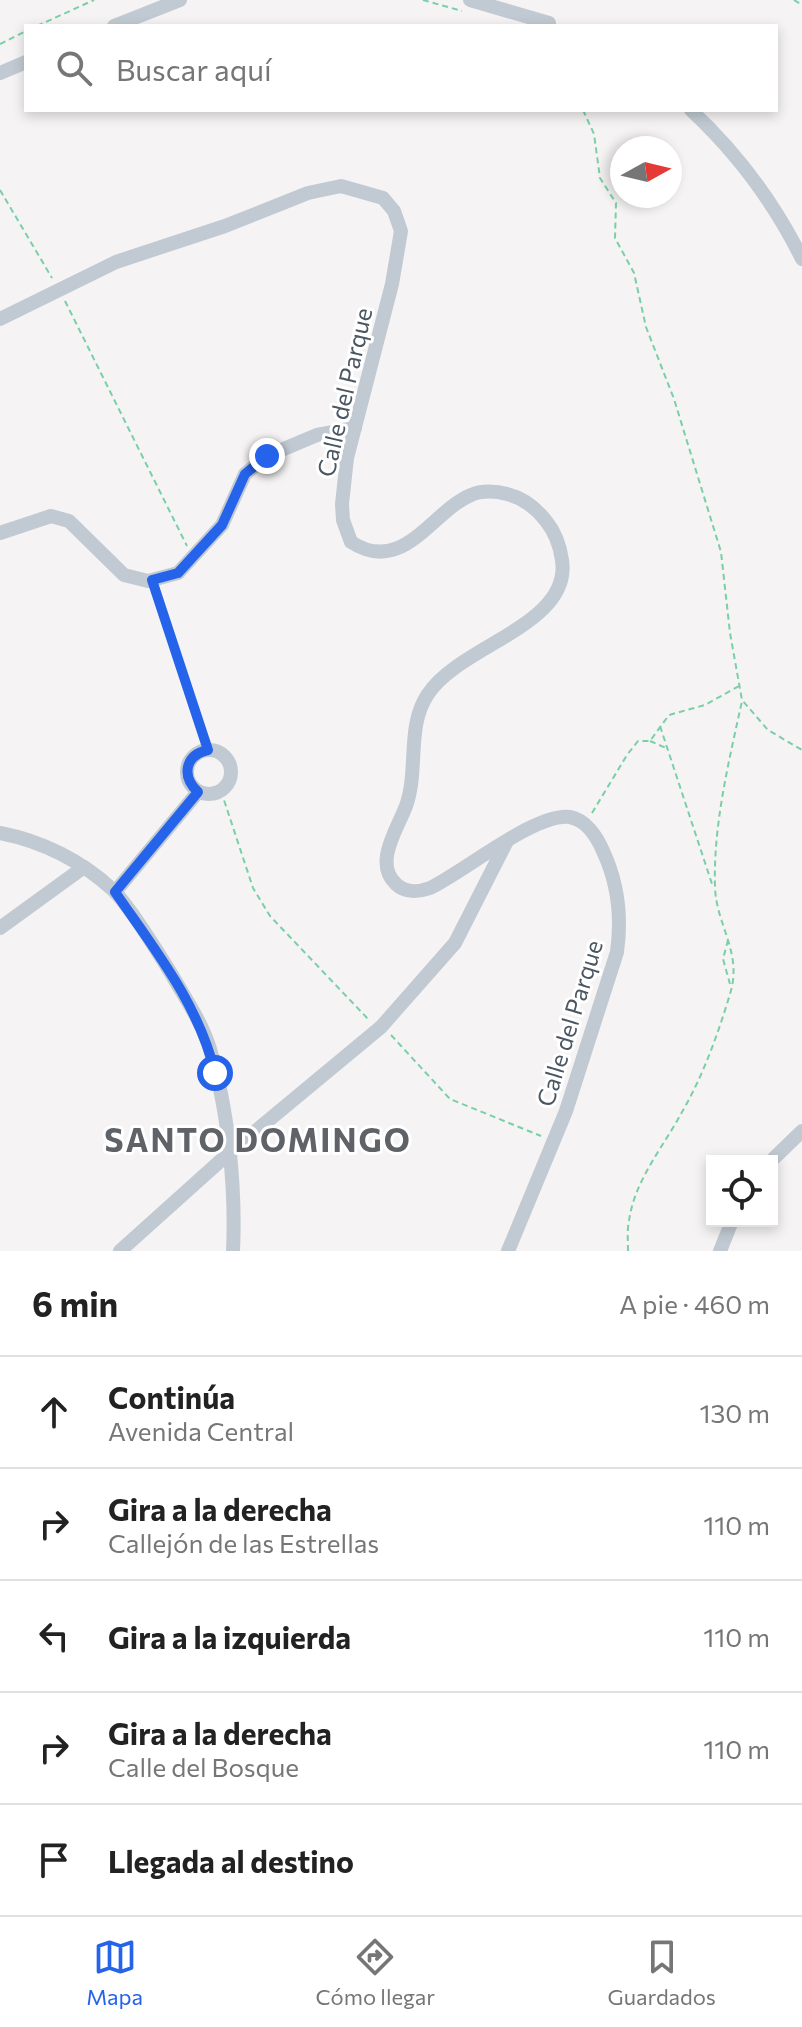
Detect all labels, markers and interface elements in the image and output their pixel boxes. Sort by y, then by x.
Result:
search box [24,24,778,112]
icon: search [52,46,96,90]
text: Buscar aquí [116,50,272,87]
north arrow [610,136,682,208]
street label: Calle del Parque [310,305,378,479]
route end [249,438,285,474]
street label: Calle del Parque [530,936,608,1110]
route start [197,1055,233,1091]
district label: SANTO DOMINGO [104,1119,412,1159]
map controls [706,1155,778,1227]
button: locate [706,1155,778,1227]
text: 6 min [32,1282,118,1324]
text: A pie · 460 m [619,1288,770,1319]
text: Continúa [108,1378,235,1415]
icon: ahead [32,1390,76,1434]
text: 130 m [699,1397,770,1428]
text: Avenida Central [108,1415,294,1446]
text: Gira a la derecha [108,1490,332,1527]
icon: right [32,1502,76,1546]
text: 110 m [703,1509,770,1540]
text: Callejón de las Estrellas [108,1527,379,1558]
icon: left [32,1614,76,1658]
text: Gira a la izquierda [108,1618,351,1655]
text: 110 m [703,1621,770,1652]
text: Gira a la derecha [108,1714,332,1751]
icon: right [32,1726,76,1770]
text: 110 m [703,1733,770,1764]
text: Calle del Bosque [108,1751,299,1782]
icon: arrive [32,1838,76,1882]
text: Llegada al destino [108,1842,354,1879]
tab: Mapa [86,1935,143,2010]
tab: Cómo llegar [316,1935,435,2010]
tab: Guardados [608,1935,716,2010]

